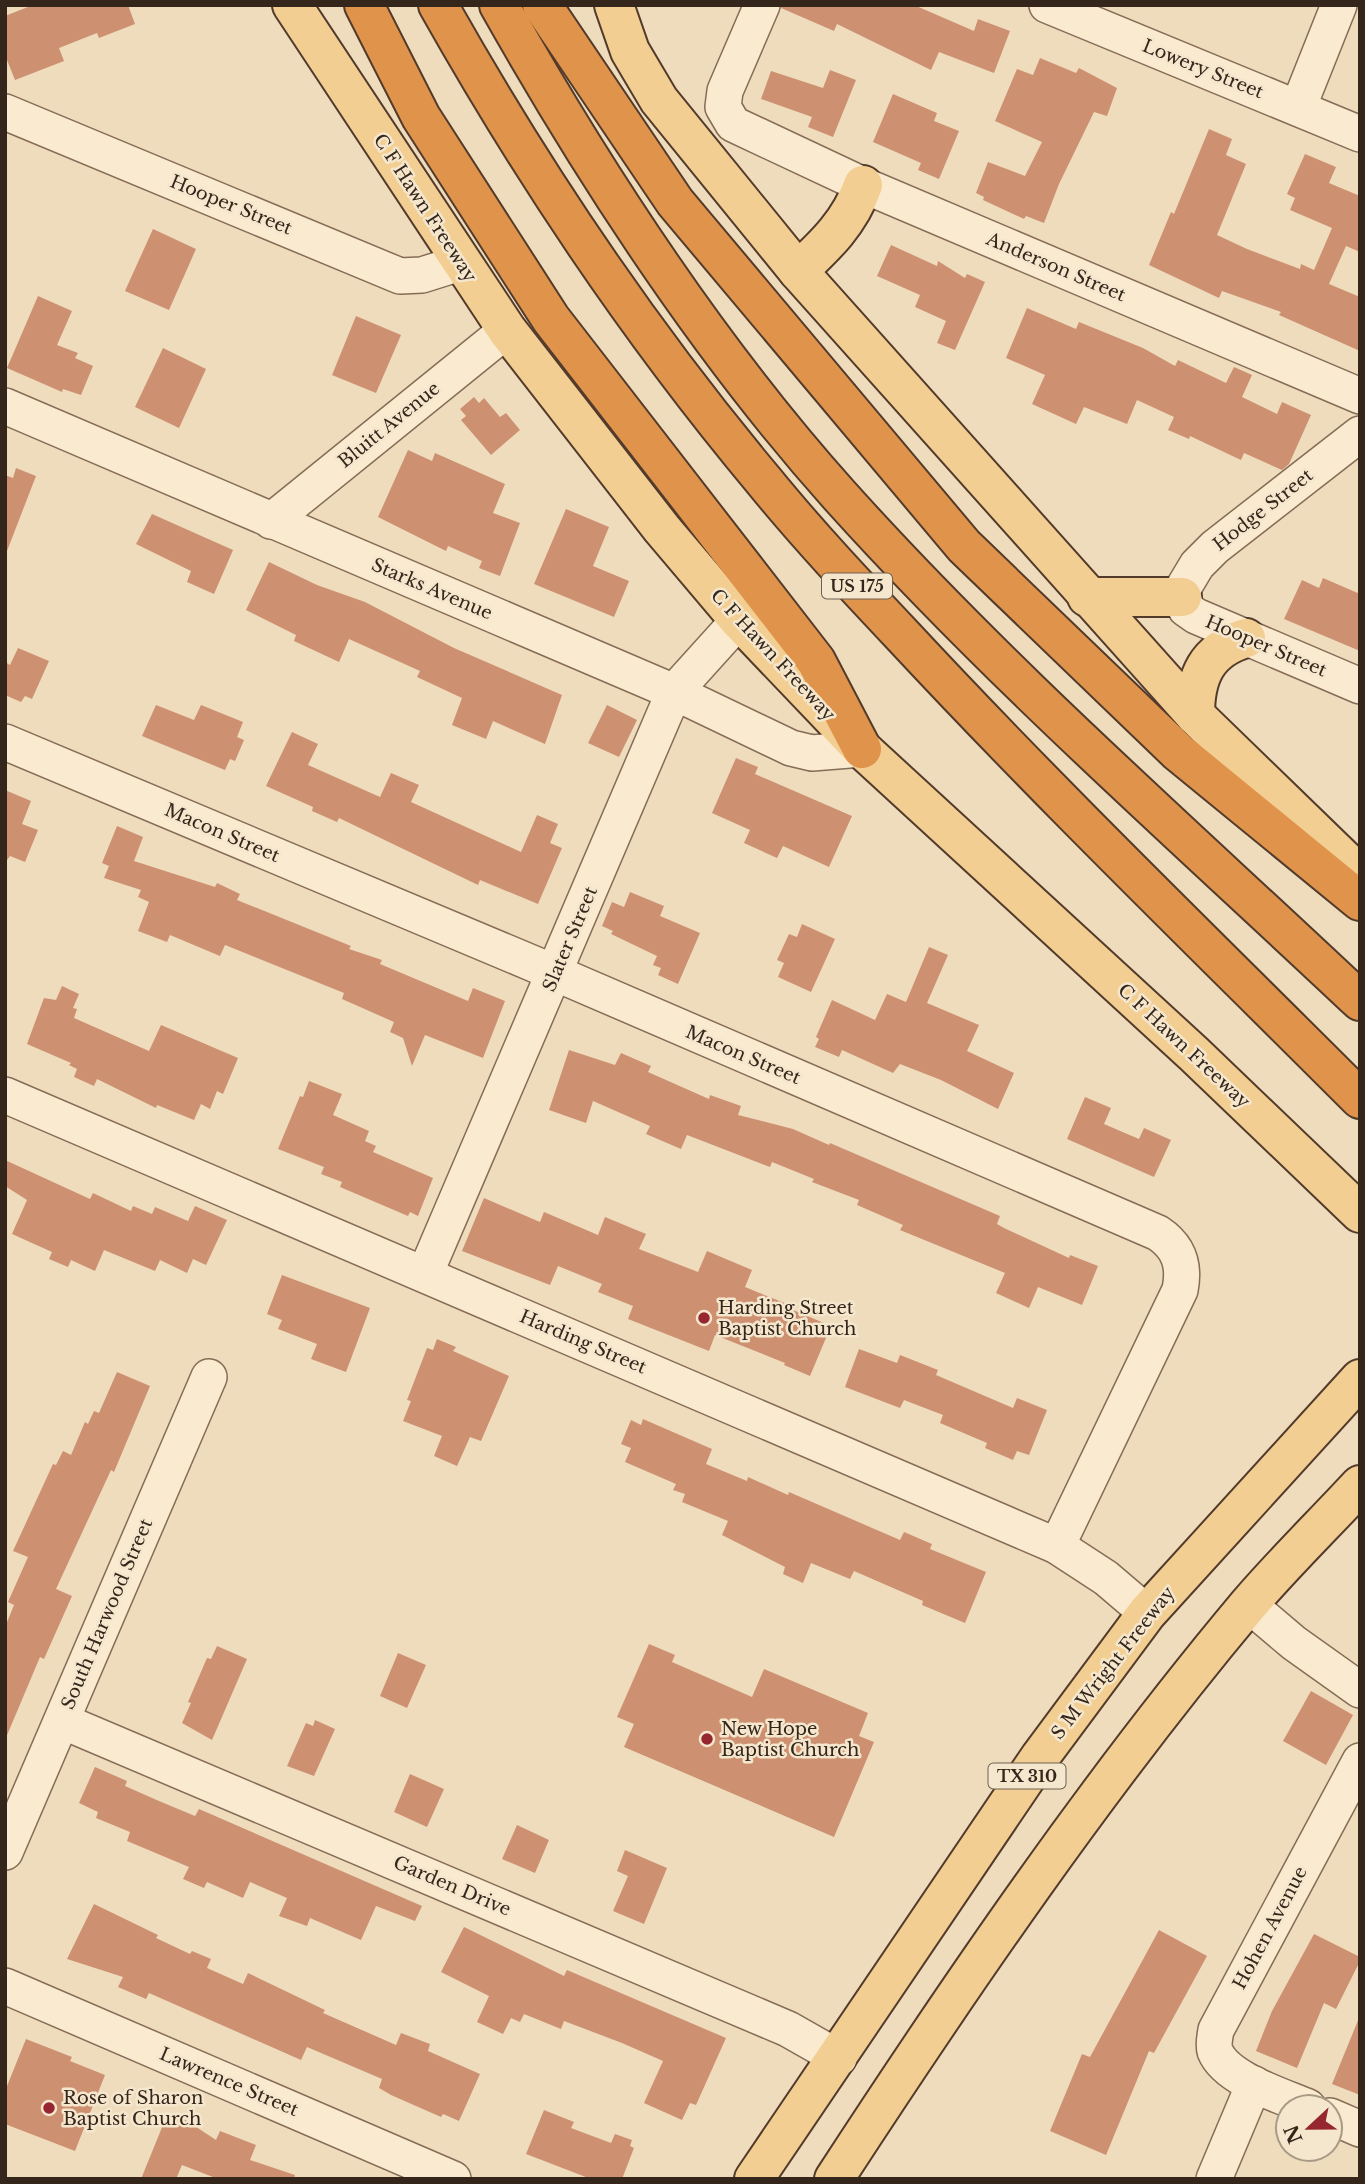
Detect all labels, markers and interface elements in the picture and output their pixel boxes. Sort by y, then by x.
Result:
street label: Lowery Street [1139,35,1267,103]
street label: C F Hawn Freeway [369,130,481,287]
street label: Hooper Street [167,171,295,240]
street label: Anderson Street [982,227,1129,306]
street label: Bluitt Avenue [334,377,444,473]
street label: Hodge Street [1209,464,1317,556]
street label: Starks Avenue [368,554,496,624]
road number: US 175 [822,573,892,598]
street label: C F Hawn Freeway [706,584,840,726]
street label: Hooper Street [1202,611,1330,682]
street label: Macon Street [161,799,283,867]
street label: Slater Street [538,883,602,995]
street label: C F Hawn Freeway [1113,979,1255,1113]
street label: Macon Street [682,1021,804,1089]
place label: Harding Street Baptist Church [718,1297,856,1340]
street label: Harding Street [516,1305,650,1379]
marker: Harding Street Baptist Church [696,1310,712,1326]
street label: South Harwood Street [57,1515,157,1713]
street label: S M Wright Freeway [1047,1582,1180,1744]
place label: New Hope Baptist Church [721,1718,859,1761]
marker: New Hope Baptist Church [699,1731,715,1747]
road number: TX 310 [988,1764,1066,1788]
street label: Garden Drive [390,1851,514,1921]
street label: Hohen Avenue [1228,1863,1312,1993]
street label: Lawrence Street [156,2043,302,2121]
place label: Rose of Sharon Baptist Church [63,2087,203,2130]
north arrow [1274,2093,1344,2163]
marker: Rose of Sharon Baptist Church [41,2100,57,2116]
text: N [1280,2121,1308,2147]

